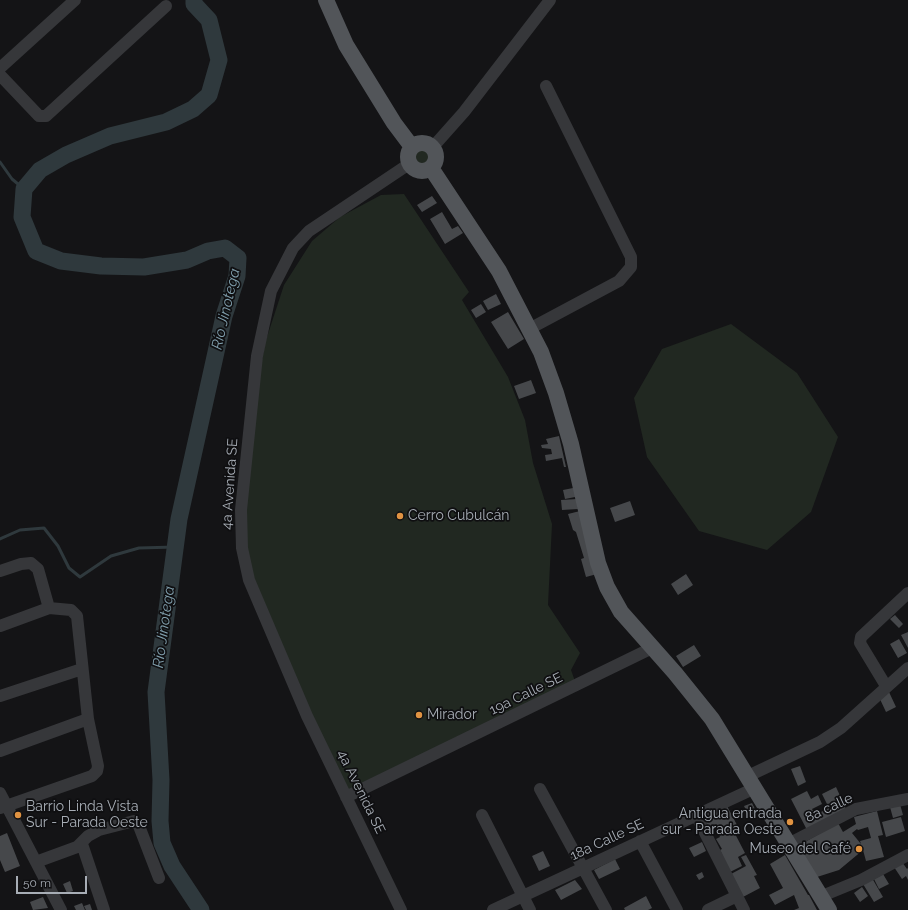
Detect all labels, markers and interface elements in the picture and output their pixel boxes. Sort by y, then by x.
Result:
water label: Río Jinotega [208,267,244,351]
street label: 4a Avenida SE [218,438,242,530]
place label: Cerro Cubulcán [408,508,509,524]
marker: Cerro Cubulcán [395,511,405,521]
water label: Río Jinotega [149,585,179,669]
street label: 19a Calle SE [487,669,565,719]
place label: Mirador [427,707,477,723]
marker: Mirador [414,710,424,720]
street label: 4a Avenida SE [333,747,389,837]
street label: 8a calle [802,790,856,826]
place label: Barrio Linda Vista Sur - Parada Oeste [26,799,148,832]
place label: Antigua entrada sur - Parada Oeste [662,806,782,838]
marker: Barrio Linda Vista Sur - Parada Oeste [13,810,23,820]
street label: 18a Calle SE [568,816,646,864]
marker: Antigua entrada sur - Parada Oeste [785,817,795,827]
place label: Museo del Café [749,841,851,857]
marker: Museo del Café [854,844,864,854]
scale bar [18,868,89,894]
text: 50 m [23,876,51,890]

